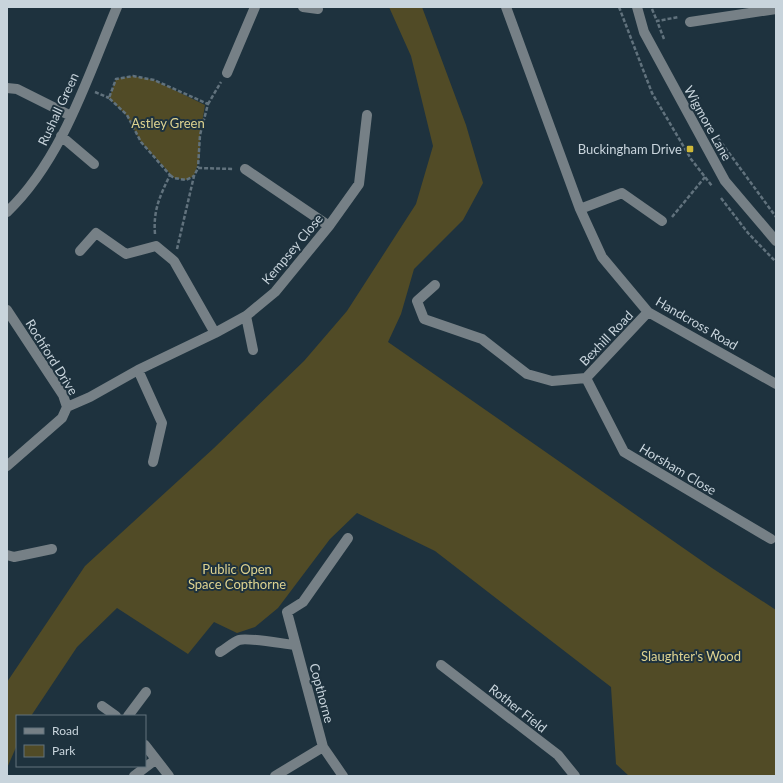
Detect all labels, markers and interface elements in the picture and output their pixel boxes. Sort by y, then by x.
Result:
street label: Rushall Green [34,70,82,148]
street label: Wigmore Lane [681,83,735,163]
park label: Astley Green [131,115,205,131]
place label: Buckingham Drive [578,141,682,157]
marker: Buckingham Drive [685,144,695,154]
street label: Kempsey Close [258,211,326,287]
street label: Handcross Road [653,293,741,353]
street label: Bexhill Road [576,307,636,369]
street label: Rochford Drive [22,316,82,398]
street label: Horsham Close [637,440,719,498]
park label: Public Open Space Copthorne [188,561,286,592]
park label: Slaughter's Wood [641,648,741,664]
street label: Copthorne [306,661,338,725]
street label: Rother Field [486,680,550,736]
legend [16,715,146,767]
text: Road [52,723,79,738]
text: Park [52,743,76,758]

